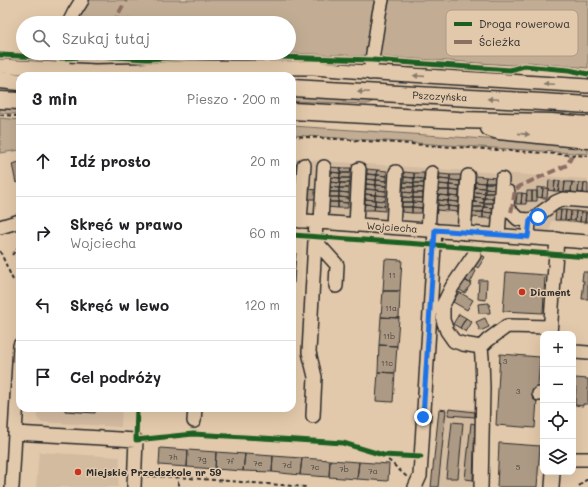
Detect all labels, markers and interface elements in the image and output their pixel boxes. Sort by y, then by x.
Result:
legend [446,10,578,56]
search box [16,16,296,60]
text: Droga rowerowa [479,16,570,31]
icon: search [30,27,52,49]
text: Szukaj tutaj [62,28,150,48]
text: Ścieżka [479,34,521,49]
one-way arrow [413,73,425,80]
one-way arrow [542,81,555,87]
text: 3 min [32,87,77,109]
street label: Pszczyńska [412,88,468,104]
one-way arrow [356,89,369,95]
text: Pieszo · 200 m [187,90,280,107]
one-way arrow [486,96,499,102]
one-way arrow [518,130,530,137]
icon: ahead [32,150,54,172]
text: Idź prosto [70,151,151,171]
text: 20 m [250,152,280,169]
route start [529,208,547,226]
text: Skręć w prawo [70,214,183,234]
street label: Wojciecha [366,218,418,236]
icon: right [32,222,54,244]
text: 60 m [250,224,280,241]
text: Wojciecha [70,234,136,251]
house number: 11 [388,270,396,280]
place label: Diament [530,285,571,299]
marker: Diament [517,287,527,297]
icon: left [32,294,54,316]
text: Skręć w lewo [70,295,169,315]
text: 120 m [244,296,280,313]
house number: 11a [385,303,397,313]
house number: 11b [383,331,395,341]
map controls [540,331,576,475]
button: + [540,331,576,367]
house number: 3 [503,356,508,366]
house number: 11c [381,358,393,368]
icon: arrive [32,366,54,388]
text: Cel podróży [70,367,161,387]
button: − [540,367,576,403]
house number: 3 [516,386,521,396]
button: locate [540,403,576,439]
route end [414,408,432,426]
button: layers [540,439,576,475]
house number: 7h [169,452,178,462]
house number: 7g [197,454,207,464]
house number: 7f [226,456,235,466]
house number: 7e [253,458,263,468]
house number: 7d [282,460,292,470]
house number: 7c [310,462,320,472]
house number: 5 [516,462,521,472]
house number: 7b [339,464,349,474]
place label: Miejskie Przedszkole nr 59 [86,465,221,479]
house number: 7a [368,466,378,476]
marker: Miejskie Przedszkole nr 59 [73,467,83,477]

